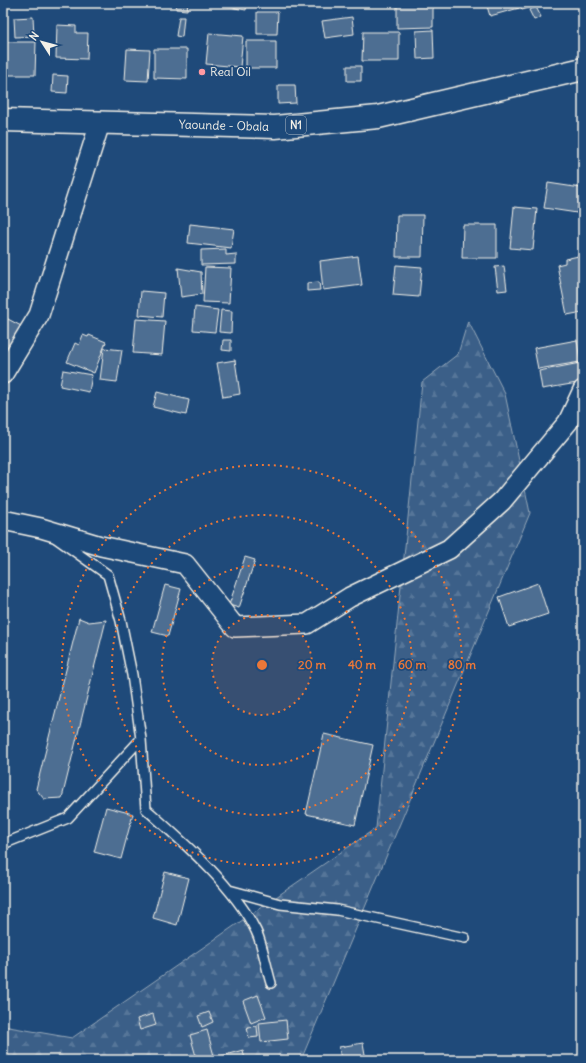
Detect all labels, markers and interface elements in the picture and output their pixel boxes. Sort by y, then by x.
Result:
north arrow [22,22,62,62]
text: N [26,29,42,43]
place label: Real Oil [210,64,251,79]
marker: Real Oil [197,67,207,77]
road number: N1 [286,116,306,134]
street label: Yaounde - Obala [179,117,269,134]
text: 20 m [298,657,326,672]
text: 40 m [348,657,377,672]
text: 60 m [398,657,427,672]
text: 80 m [448,657,477,672]
centre of rings [255,658,269,672]

